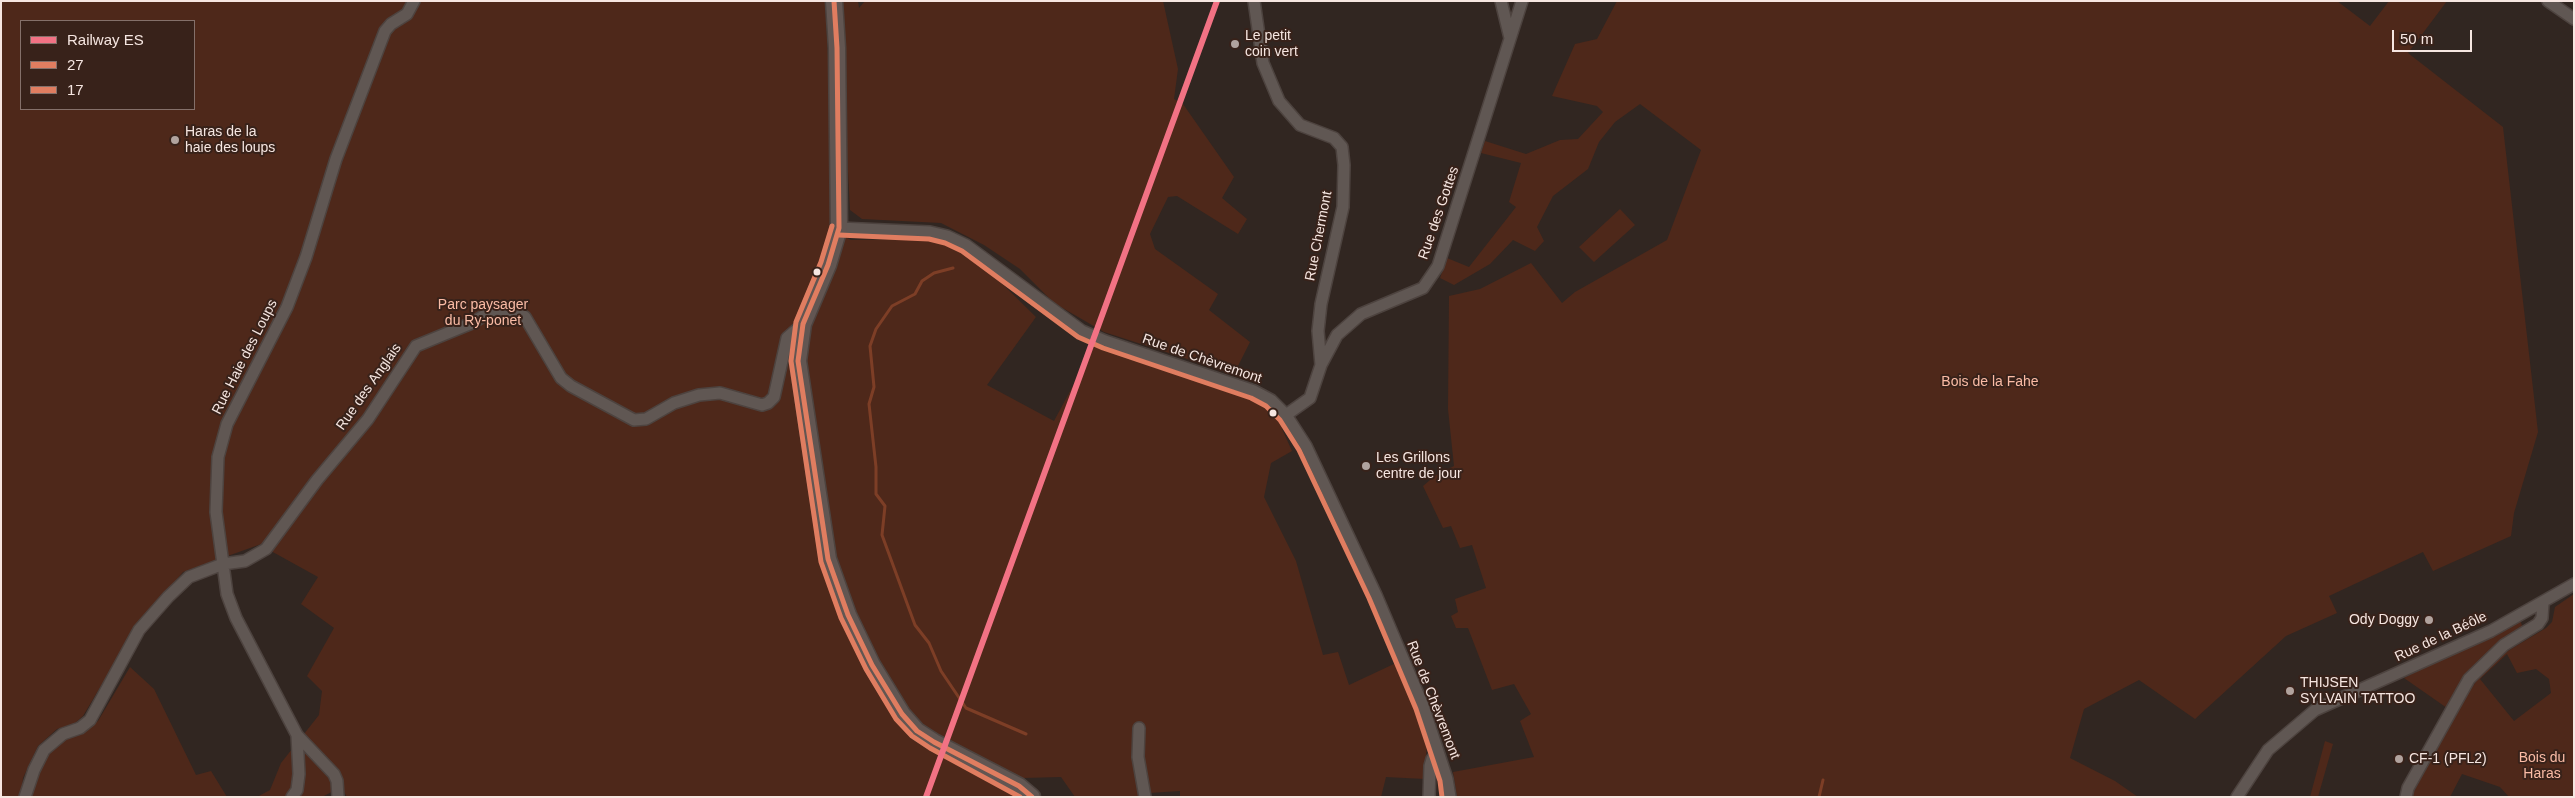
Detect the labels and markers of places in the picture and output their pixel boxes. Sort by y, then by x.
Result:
place label: Le petit coin vert [1245,28,1298,60]
marker: Le petit coin vert [1229,38,1241,50]
place label: Haras de la haie des loups [185,124,275,156]
marker: Haras de la haie des loups [169,134,181,146]
unlabelled marker [812,267,822,277]
unlabelled marker [1268,408,1278,418]
place label: Les Grillons centre de jour [1376,450,1462,482]
marker: Les Grillons centre de jour [1360,460,1372,472]
place label: Ody Doggy [2349,612,2419,628]
marker: Ody Doggy [2423,614,2435,626]
place label: THIJSEN SYLVAIN TATTOO [2300,675,2415,708]
marker: THIJSEN SYLVAIN TATTOO [2284,685,2296,697]
place label: CF-1 (PFL2) [2409,751,2487,767]
marker: CF-1 (PFL2) [2393,753,2405,765]

